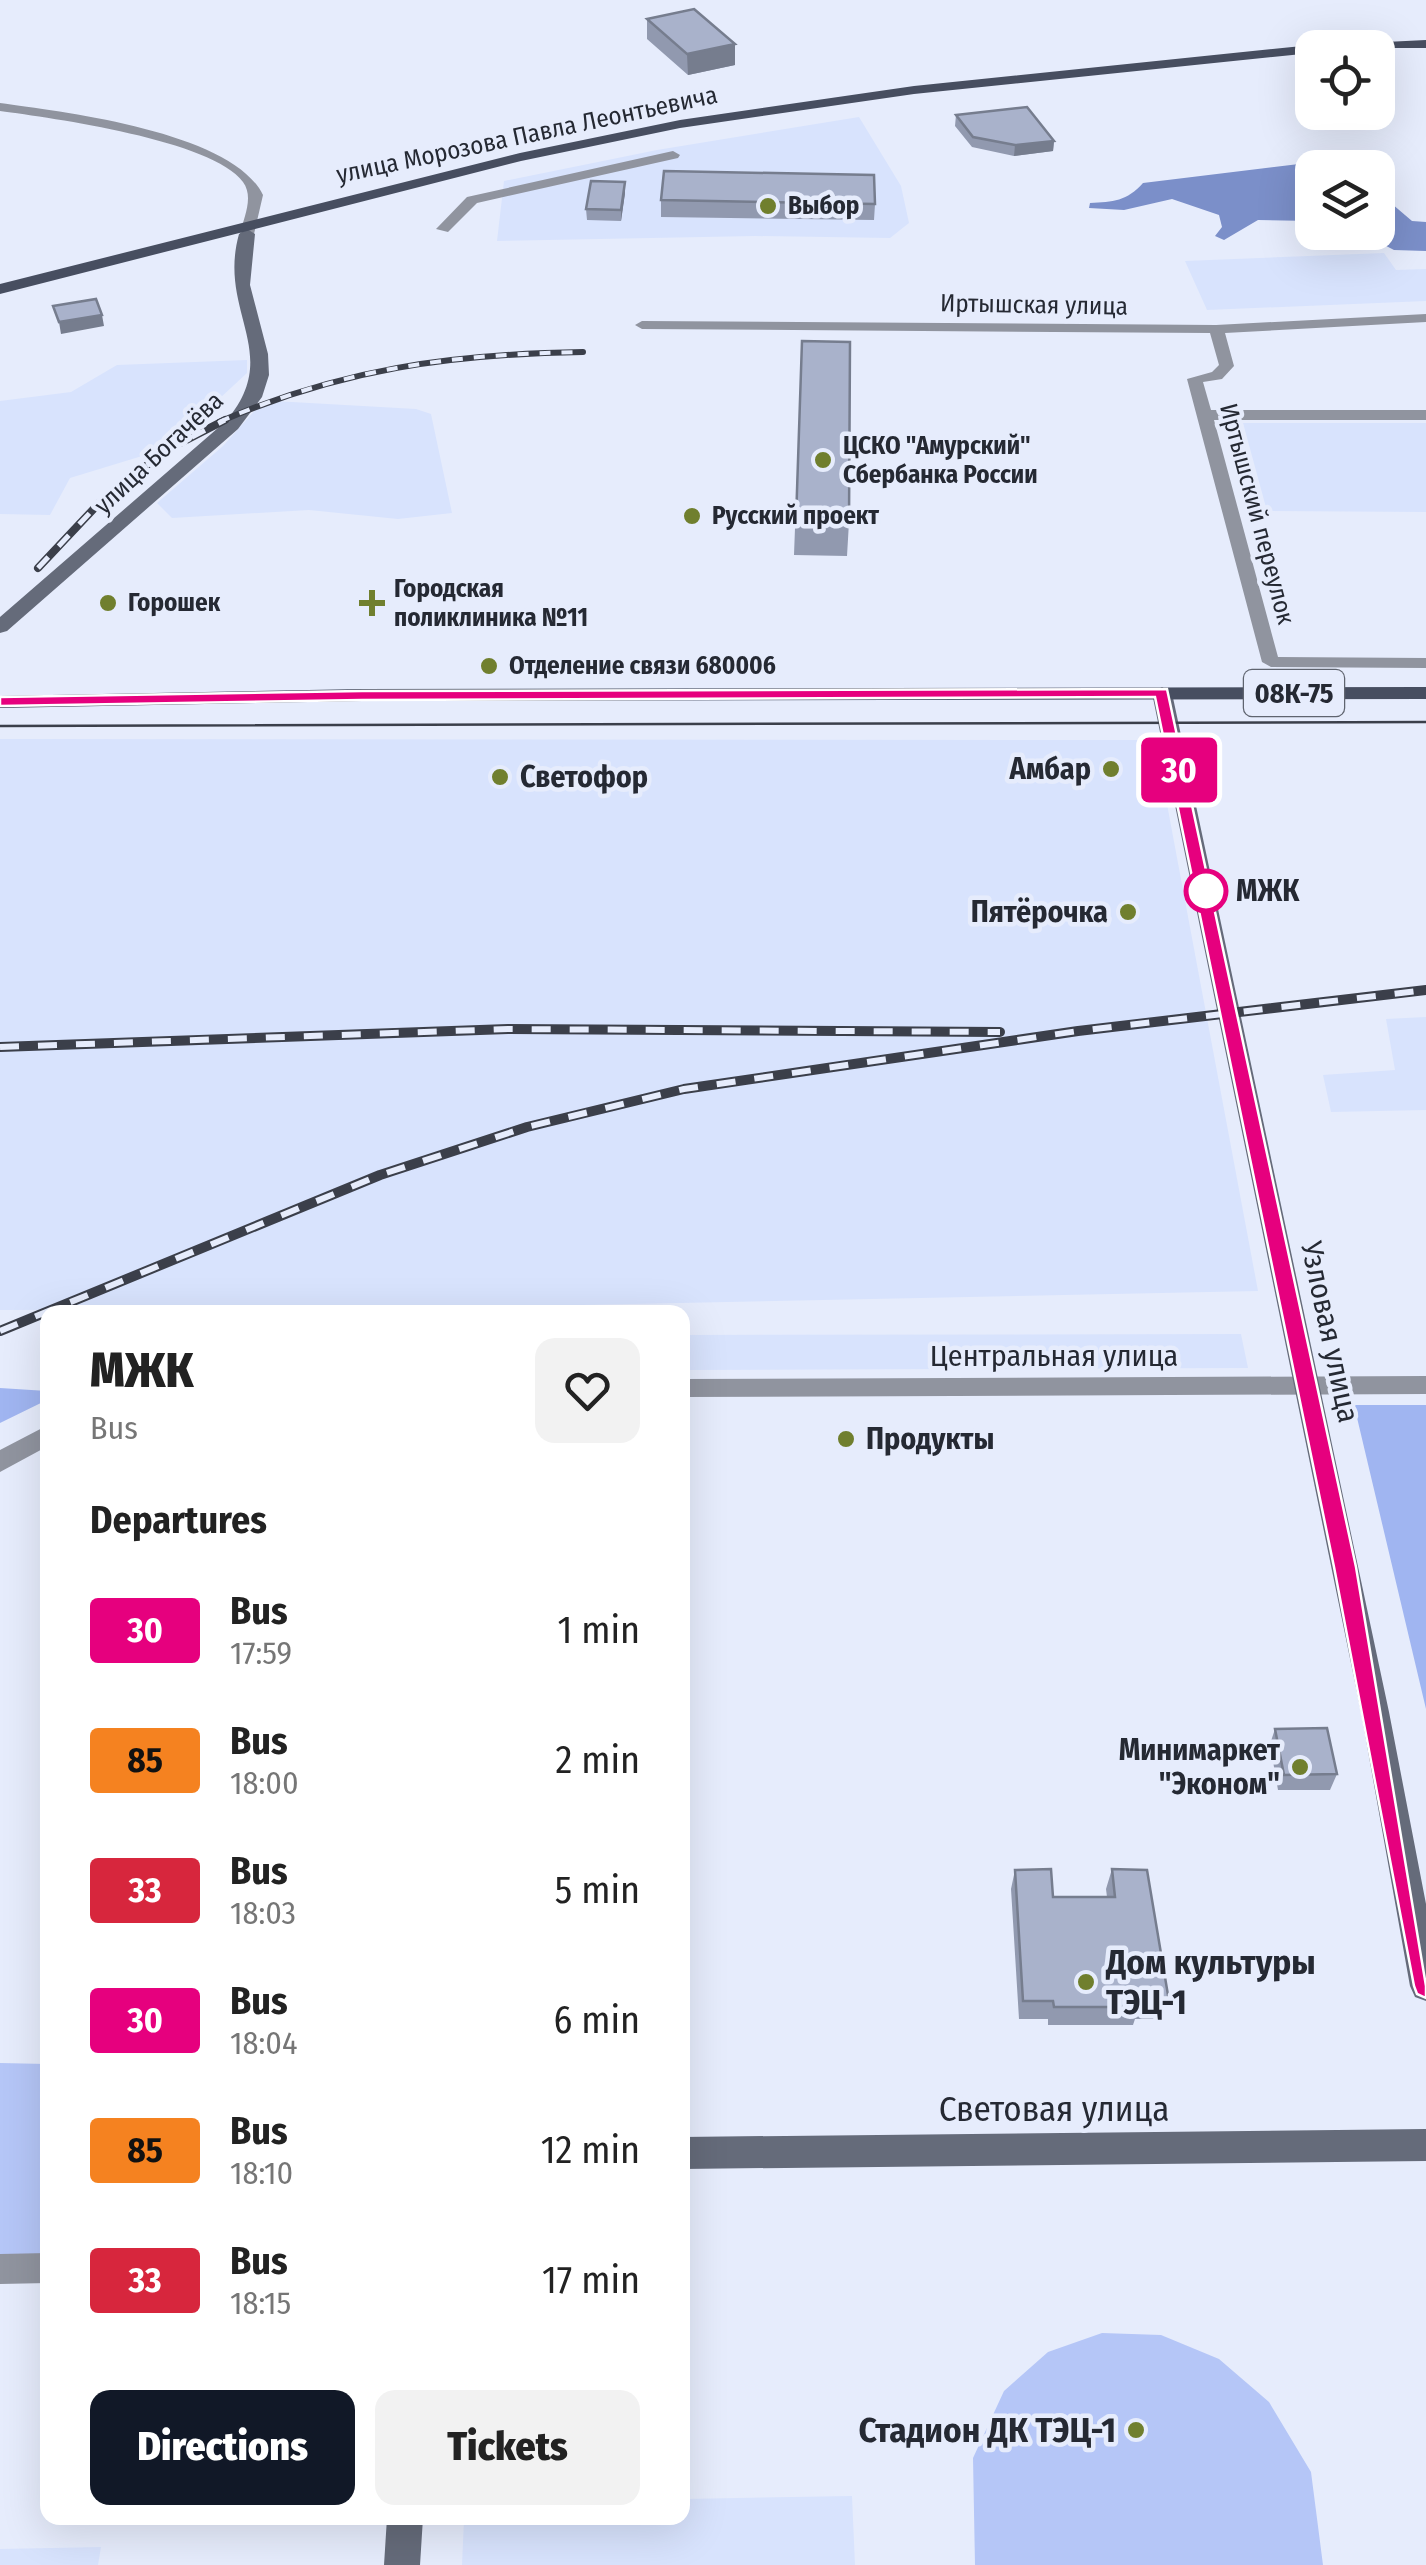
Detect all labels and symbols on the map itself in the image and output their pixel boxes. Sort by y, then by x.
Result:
street label: улица Морозова Павла Леонтьевича [334,80,720,190]
place label: Выбор [788,191,859,221]
marker: Выбор [757,195,779,217]
street label: Иртышская улица [940,288,1128,322]
street label: улица Богачёва [88,386,230,520]
street label: Иртышский переулок [1213,400,1301,628]
place label: ЦСКО "Амурский" Сбербанка России [843,431,1038,490]
marker: ЦСКО "Амурский" Сбербанка России [812,449,834,471]
place label: Русский проект [712,501,879,531]
marker: Русский проект [681,505,703,527]
place label: Городская поликлиника №11 [394,574,588,633]
place label: Горошек [128,588,221,618]
marker: Городская поликлиника №11 [359,590,385,616]
marker: Горошек [97,592,119,614]
place label: Отделение связи 680006 [509,651,776,681]
marker: Отделение связи 680006 [478,655,500,677]
road number: 08К-75 [1244,670,1344,716]
line badge: 30 [1134,738,1224,802]
place label: Амбар [1009,751,1091,787]
marker: Амбар [1100,758,1122,780]
place label: Светофор [520,759,648,795]
marker: Светофор [489,766,511,788]
marker: МЖК [1185,870,1227,912]
place label: МЖК [1236,873,1300,909]
place label: Пятёрочка [971,894,1108,930]
marker: Пятёрочка [1117,901,1139,923]
street label: Узловая улица [1293,1237,1367,1426]
street label: Центральная улица [930,1338,1178,1374]
place label: Продукты [866,1421,994,1457]
marker: Продукты [835,1428,857,1450]
place label: Минимаркет "Эконом" [1119,1732,1281,1802]
marker: Минимаркет "Эконом" [1289,1756,1311,1778]
place label: Дом культуры ТЭЦ-1 [1105,1941,1316,2023]
marker: Дом культуры ТЭЦ-1 [1075,1971,1097,1993]
street label: Световая улица [939,2088,1169,2130]
place label: Стадион ДК ТЭЦ-1 [858,2409,1116,2451]
marker: Стадион ДК ТЭЦ-1 [1125,2419,1147,2441]

